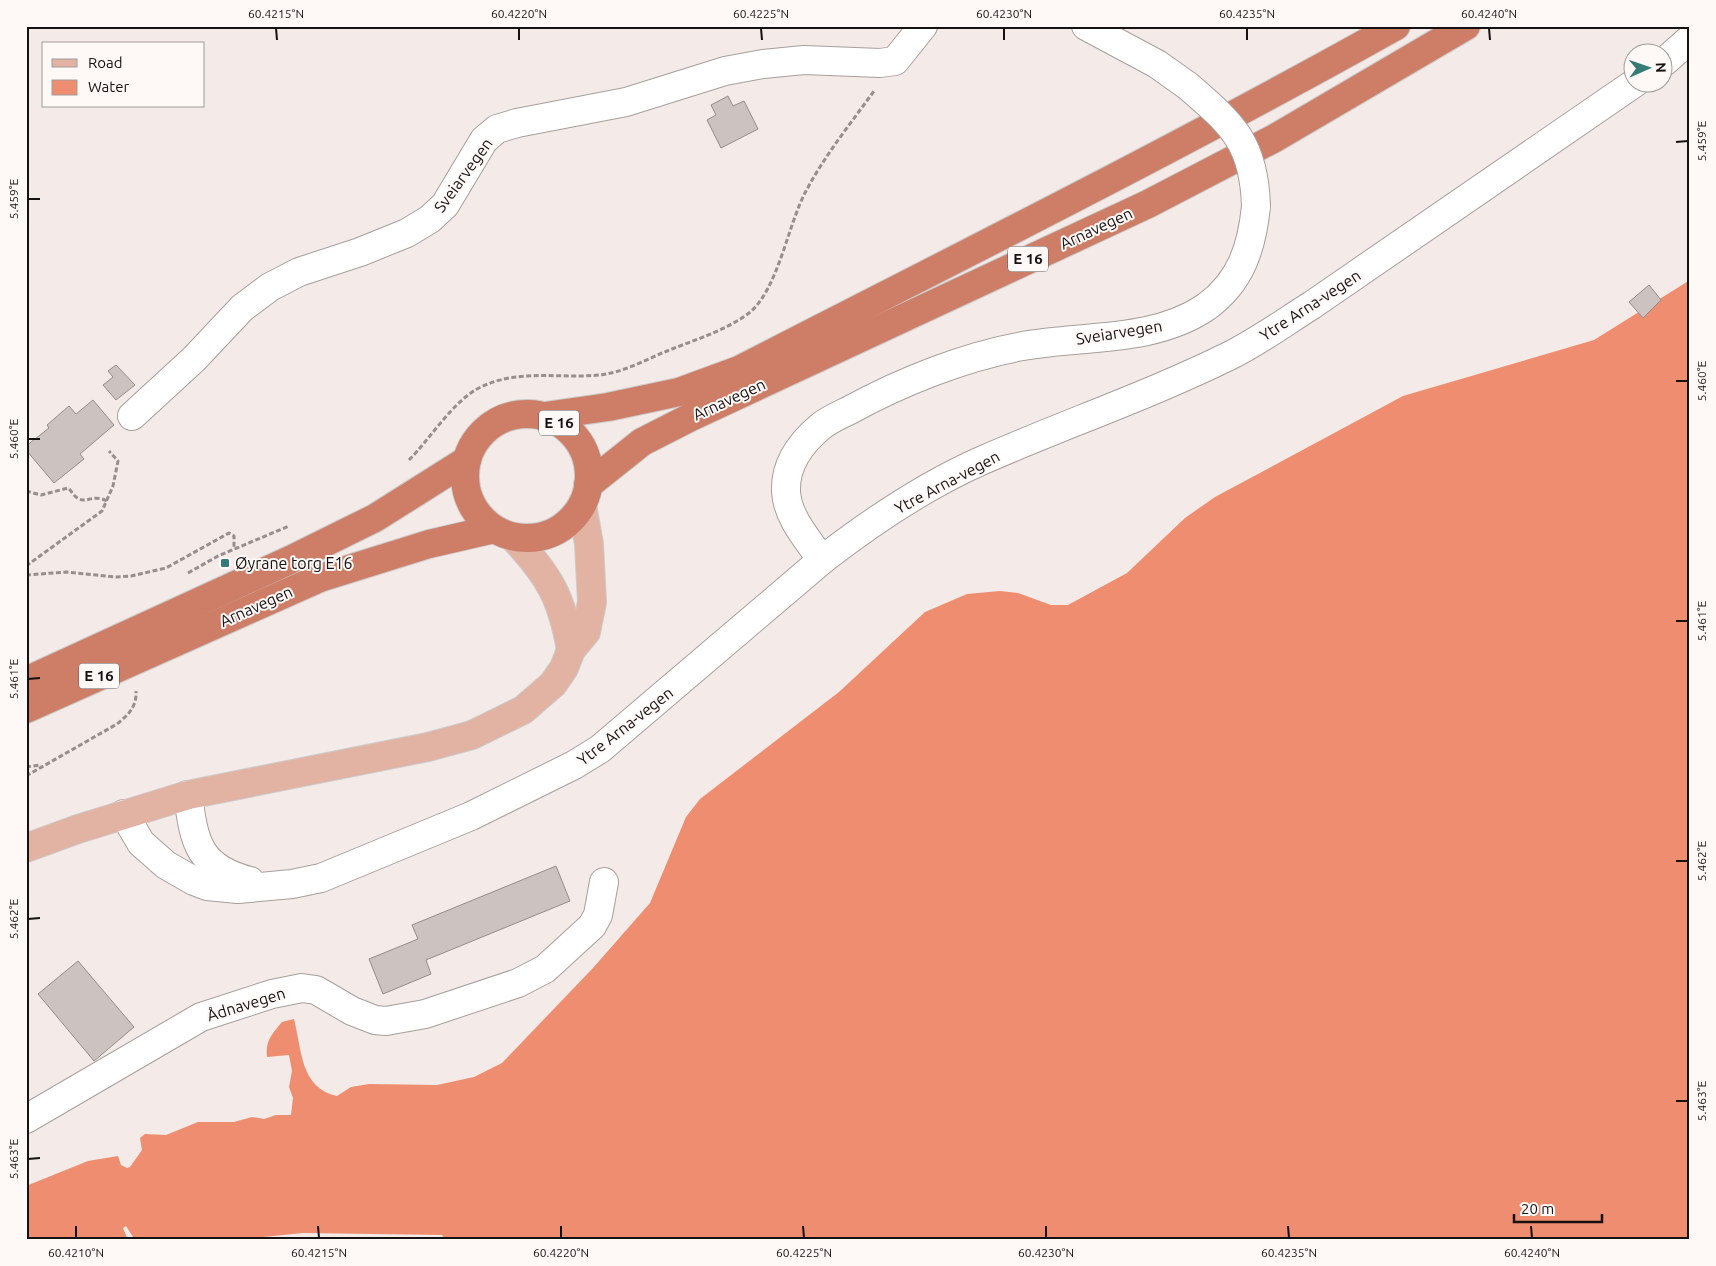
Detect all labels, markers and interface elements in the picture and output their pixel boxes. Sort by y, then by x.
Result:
text: 60.4215°N [248,7,304,20]
text: 60.4220°N [491,7,547,20]
text: 60.4225°N [733,7,789,20]
text: 60.4230°N [976,7,1032,20]
text: 60.4235°N [1219,7,1275,20]
text: 60.4240°N [1461,7,1517,20]
legend [42,42,205,108]
north arrow [1624,42,1674,92]
text: Road [88,54,123,71]
text: N [1653,62,1669,73]
text: Water [88,78,129,95]
text: 5.459°E [1695,120,1708,161]
street label: Sveiarvegen [430,134,496,216]
text: 5.459°E [7,178,20,219]
street label: Arnavegen [1057,203,1135,253]
road number: E 16 [1008,246,1048,272]
street label: Ytre Arna-vegen [1256,266,1364,344]
street label: Sveiarvegen [1075,316,1163,348]
text: 5.460°E [1695,360,1708,401]
street label: Arnavegen [690,374,768,424]
road number: E 16 [539,410,579,436]
text: 5.460°E [7,418,20,459]
street label: Ytre Arna-vegen [891,447,1003,517]
place label: Øyrane torg E16 [235,554,353,572]
marker: Øyrane torg E16 [219,557,231,569]
street label: Arnavegen [217,582,295,630]
text: 5.461°E [1695,600,1708,641]
text: 5.461°E [7,658,20,699]
road number: E 16 [79,664,119,688]
street label: Ytre Arna-vegen [574,683,676,769]
text: 5.462°E [1695,840,1708,881]
text: 5.462°E [7,898,20,939]
street label: Ådnavegen [205,984,287,1024]
text: 5.463°E [1695,1080,1708,1121]
text: 5.463°E [7,1138,20,1179]
scale bar [1514,1191,1601,1223]
text: 20 m [1521,1200,1554,1217]
text: 60.4210°N [48,1246,104,1259]
text: 60.4215°N [291,1246,347,1259]
text: 60.4220°N [533,1246,589,1259]
text: 60.4225°N [776,1246,832,1259]
text: 60.4230°N [1018,1246,1074,1259]
text: 60.4235°N [1261,1246,1317,1259]
text: 60.4240°N [1504,1246,1560,1259]

